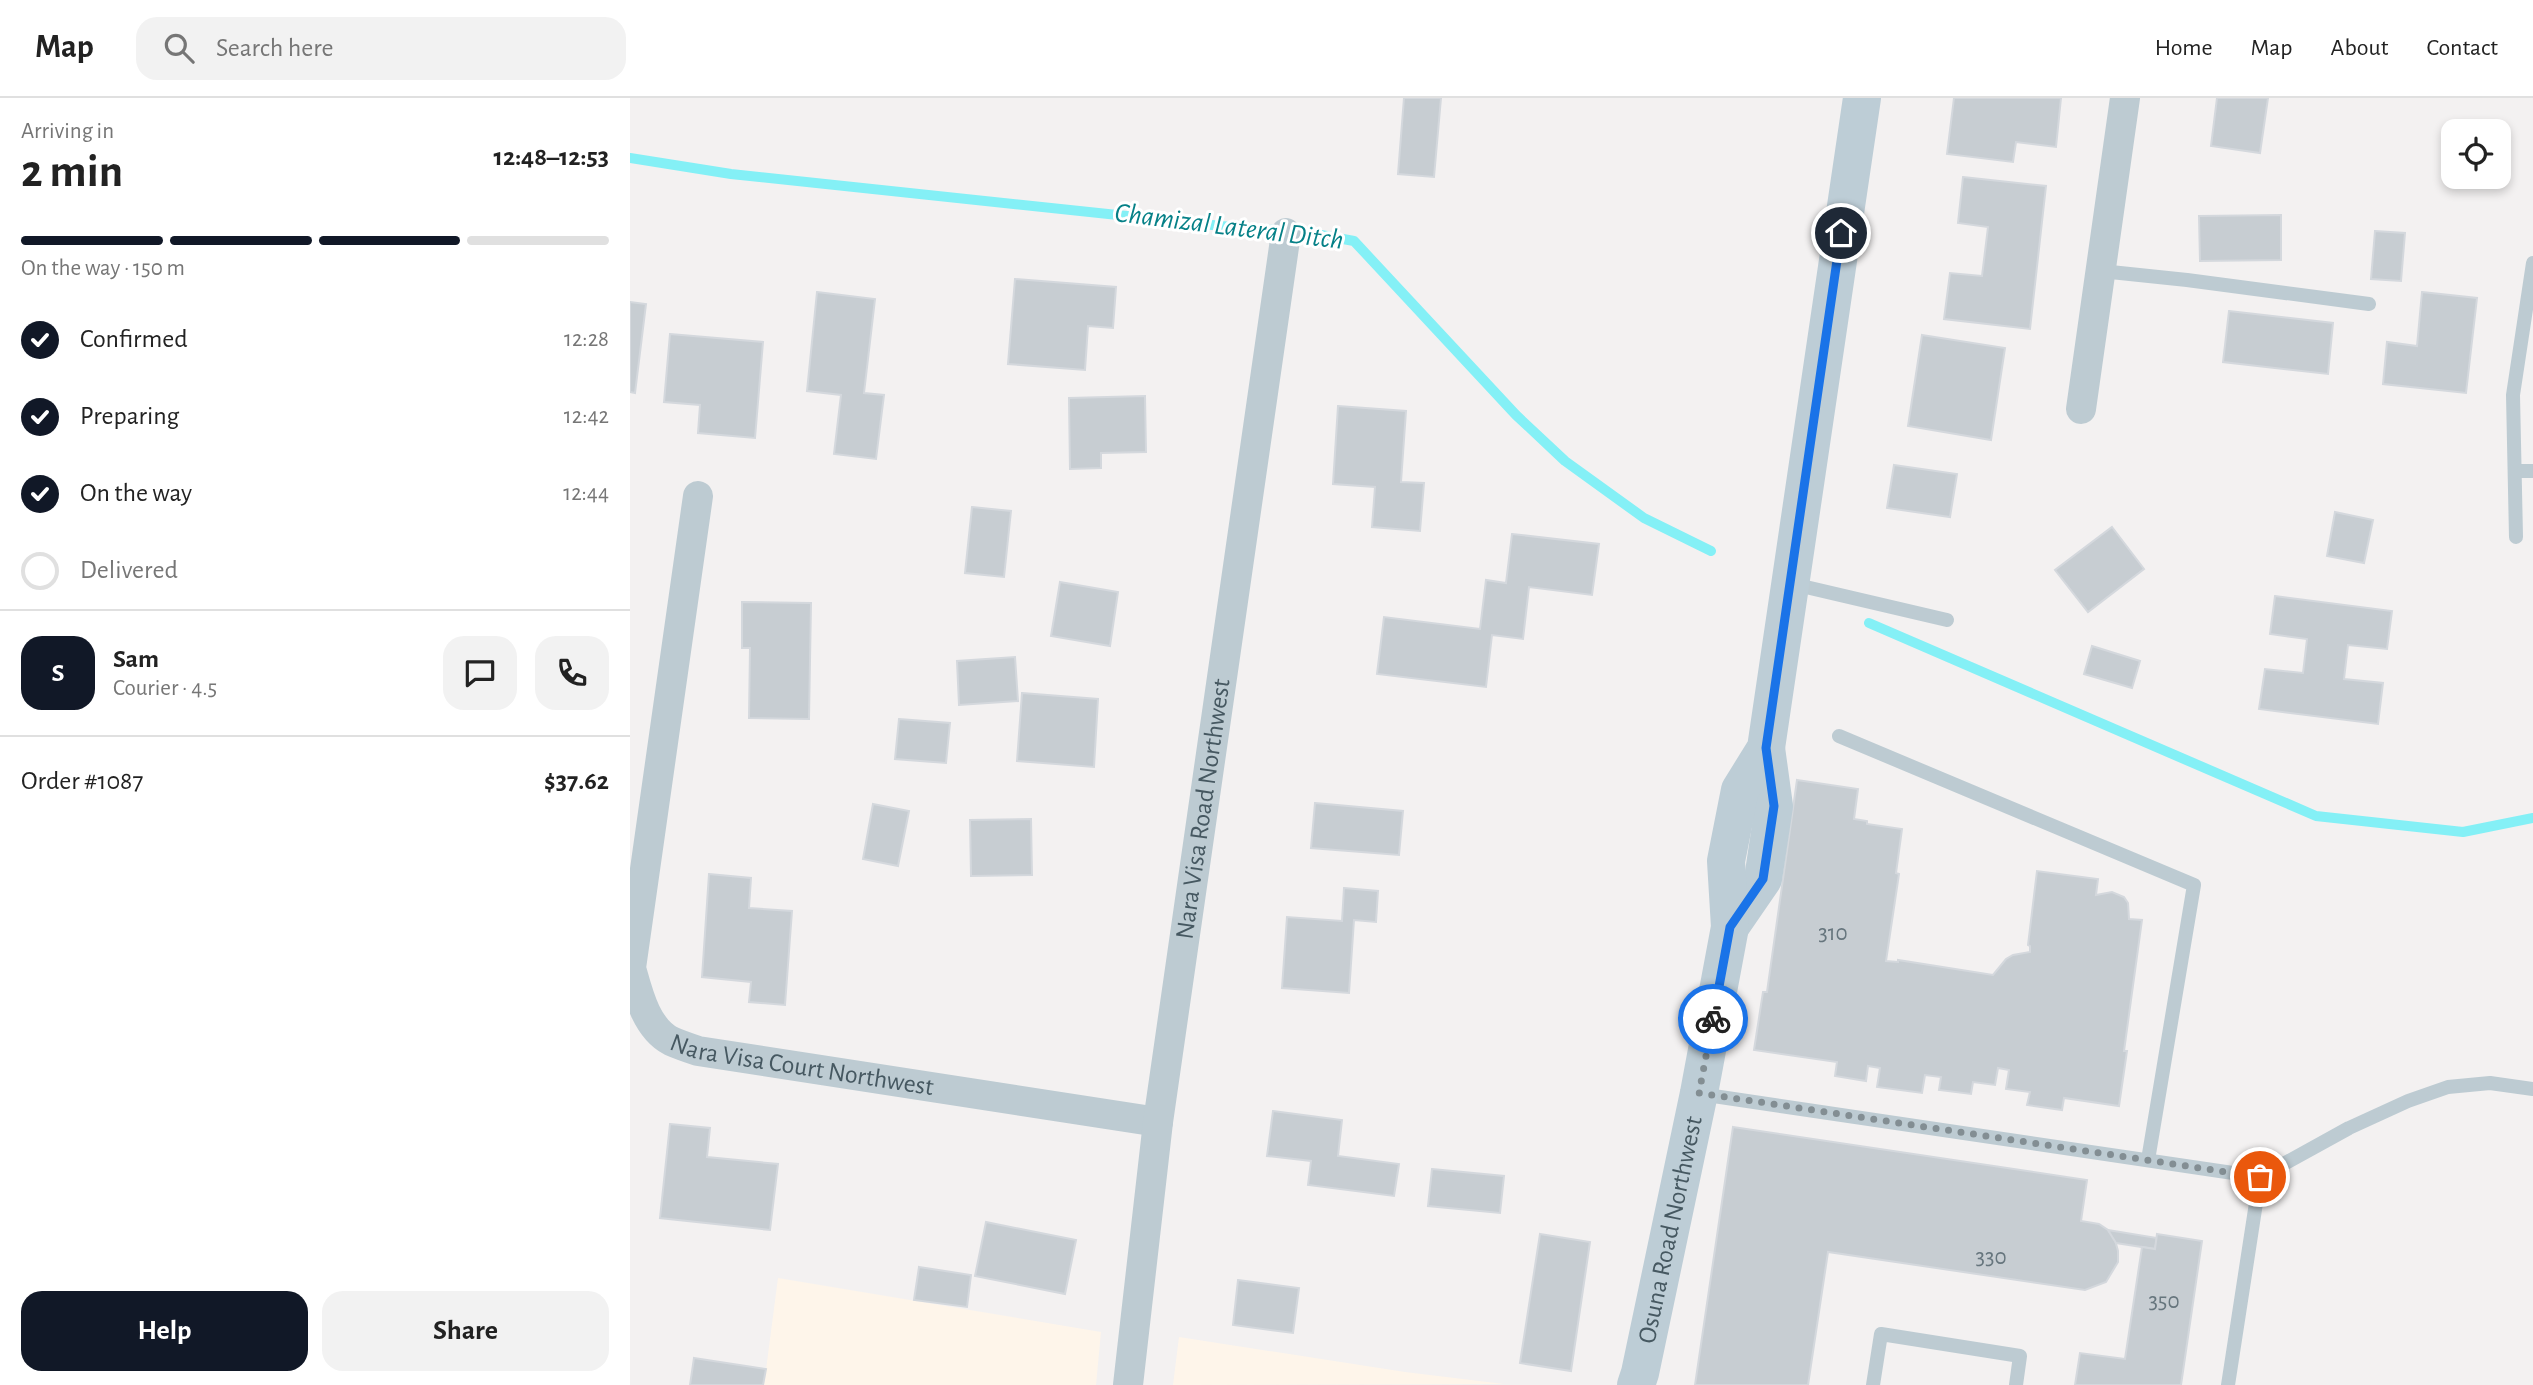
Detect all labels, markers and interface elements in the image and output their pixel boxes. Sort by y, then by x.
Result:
search box [136,17,626,80]
icon: search [160,29,198,67]
text: Map [35,31,94,64]
text: Search here [216,35,334,61]
text: Home [2155,36,2213,60]
text: Map [2251,36,2293,60]
text: About [2331,36,2388,60]
text: Contact [2426,36,2498,60]
map controls [2441,119,2511,189]
button: locate [2441,119,2511,189]
text: Arriving in [21,120,114,143]
text: 12:48–12:53 [494,144,609,170]
text: 2 min [21,149,123,195]
water label: Chamizal Lateral Ditch [1113,199,1345,255]
pin [1811,203,1871,263]
icon: home [1822,214,1860,252]
text: On the way · 150 m [21,257,185,280]
icon: check [21,321,59,359]
text: Confirmed [80,326,188,352]
text: 12:28 [564,328,609,351]
icon: check [21,398,59,436]
text: Preparing [80,403,179,429]
text: 12:42 [564,405,609,428]
icon: check [21,475,59,513]
text: On the way [80,480,192,506]
text: 12:44 [563,482,609,505]
text: Delivered [80,557,178,583]
button: chat [443,636,517,710]
button: phone [535,636,609,710]
text: Sam [113,646,159,672]
text: S [52,660,64,686]
text: Courier · 4.5 [113,677,217,700]
street label: Nara Visa Road Northwest [1171,677,1235,941]
text: Order #1087 [21,768,143,794]
text: $37.62 [544,768,609,794]
house number: 310 [1818,922,1848,945]
courier [1678,984,1748,1054]
icon: bike [1694,1000,1732,1038]
street label: Nara Visa Court Northwest [667,1029,935,1100]
street label: Osuna Road Northwest [1634,1114,1707,1346]
pin [2230,1147,2290,1207]
icon: bag [2241,1158,2279,1196]
house number: 330 [1975,1246,2007,1269]
house number: 350 [2148,1290,2180,1313]
button: Help [21,1291,308,1371]
button: Share [322,1291,609,1371]

